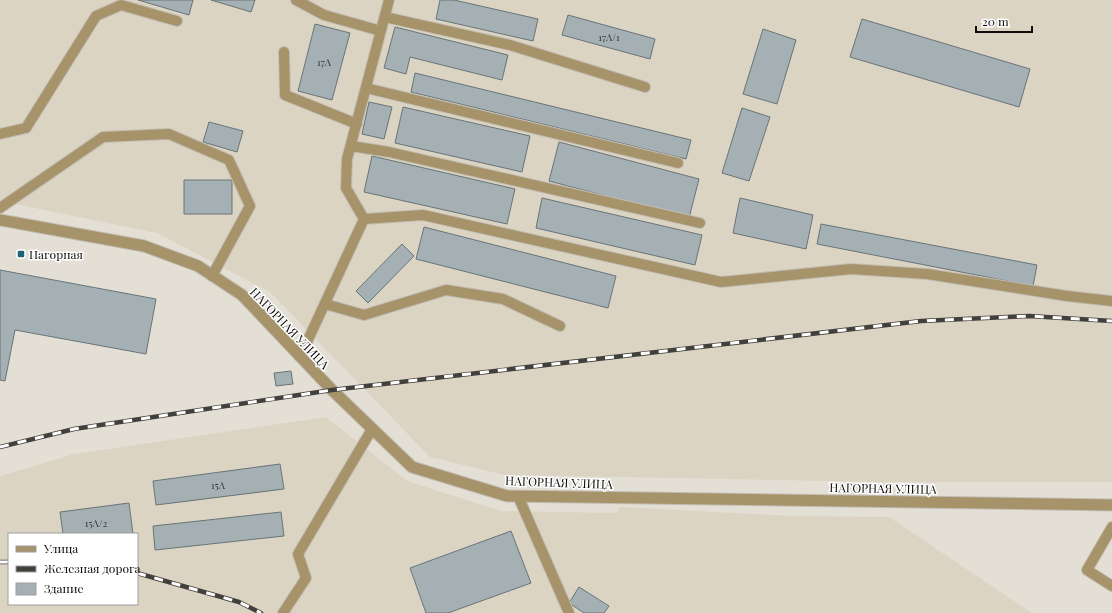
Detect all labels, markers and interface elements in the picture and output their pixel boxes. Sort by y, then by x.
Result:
scale bar [976,8,1032,34]
text: 20 m [982,13,1009,29]
house number: 17А/1 [598,30,620,44]
house number: 17А [317,55,332,69]
place label: Нагорная [29,246,83,262]
marker: Нагорная [16,249,26,259]
street label: НАГОРНАЯ УЛИЦА [247,284,333,373]
street label: НАГОРНАЯ УЛИЦА [505,472,613,492]
house number: 15А [211,478,226,492]
street label: НАГОРНАЯ УЛИЦА [829,479,937,497]
house number: 15А/2 [85,516,107,530]
legend [8,533,138,605]
text: Улица [43,540,78,556]
text: Железная дорога [44,560,141,576]
text: Здание [44,580,84,596]

